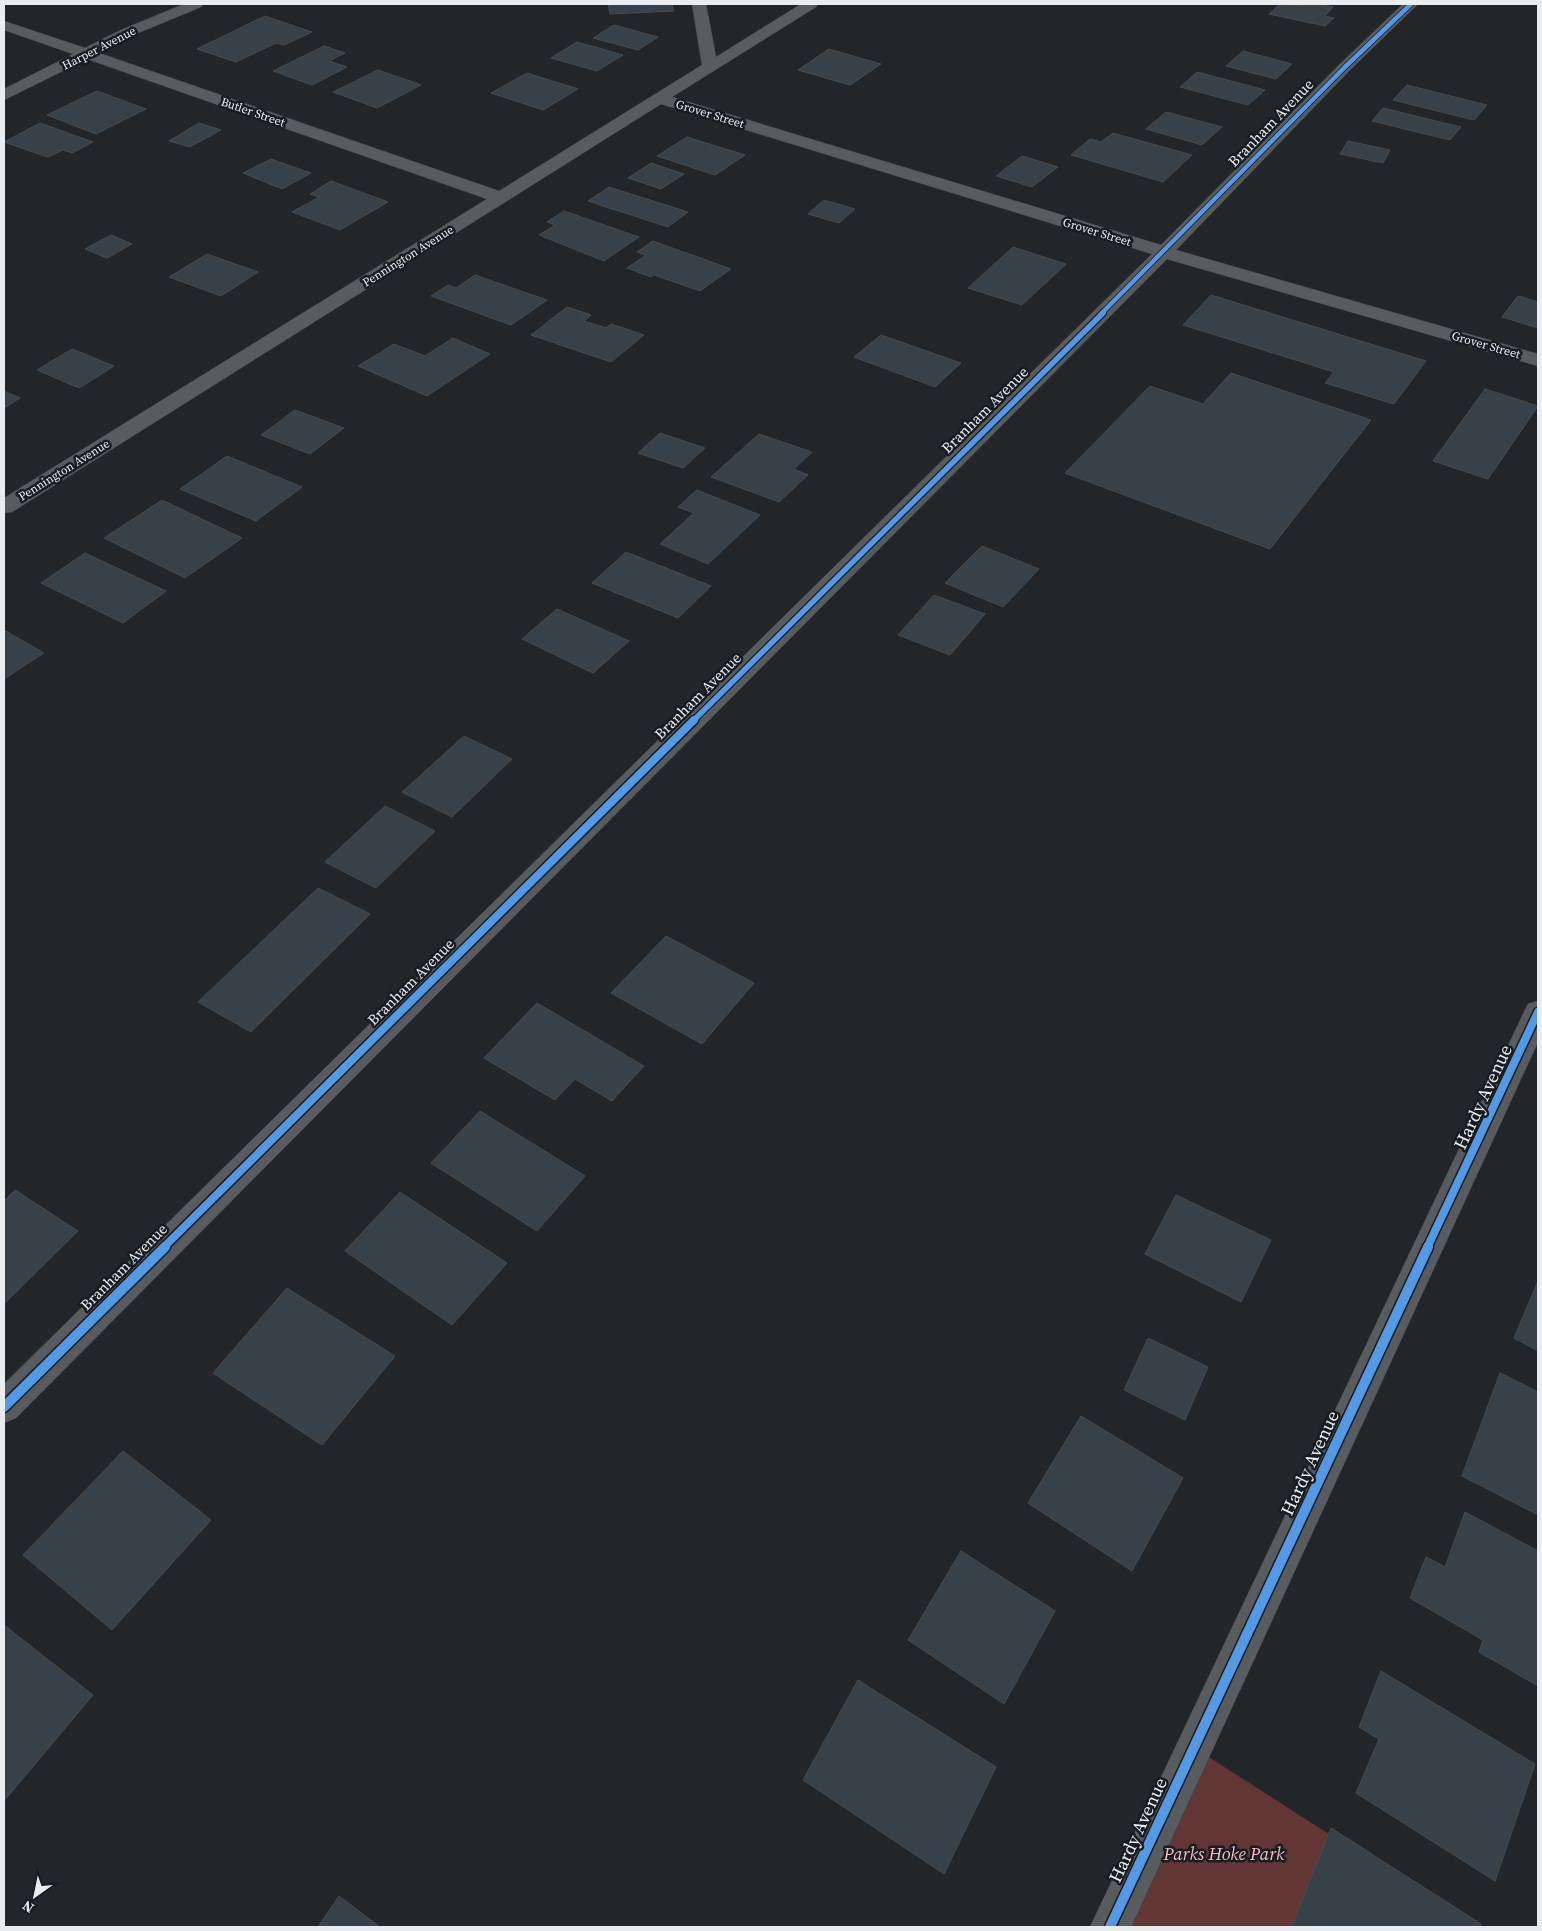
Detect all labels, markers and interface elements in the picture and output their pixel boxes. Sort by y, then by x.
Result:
street label: Harper Avenue [59,23,139,73]
street label: Branham Avenue [1223,74,1318,171]
street label: Butler Street [219,94,287,130]
street label: Grover Street [674,96,746,132]
street label: Grover Street [1061,214,1133,250]
street label: Pennington Avenue [359,222,457,290]
street label: Grover Street [1450,328,1522,362]
street label: Branham Avenue [937,361,1033,458]
street label: Pennington Avenue [15,436,113,504]
street label: Branham Avenue [650,647,746,744]
street label: Branham Avenue [363,933,459,1030]
street label: Hardy Avenue [1447,1040,1518,1153]
street label: Branham Avenue [76,1218,172,1315]
street label: Hardy Avenue [1274,1406,1345,1519]
street label: Hardy Avenue [1102,1773,1173,1886]
park label: Parks Hoke Park [1162,1841,1285,1866]
north arrow [10,1871,60,1921]
text: N [18,1896,38,1918]

